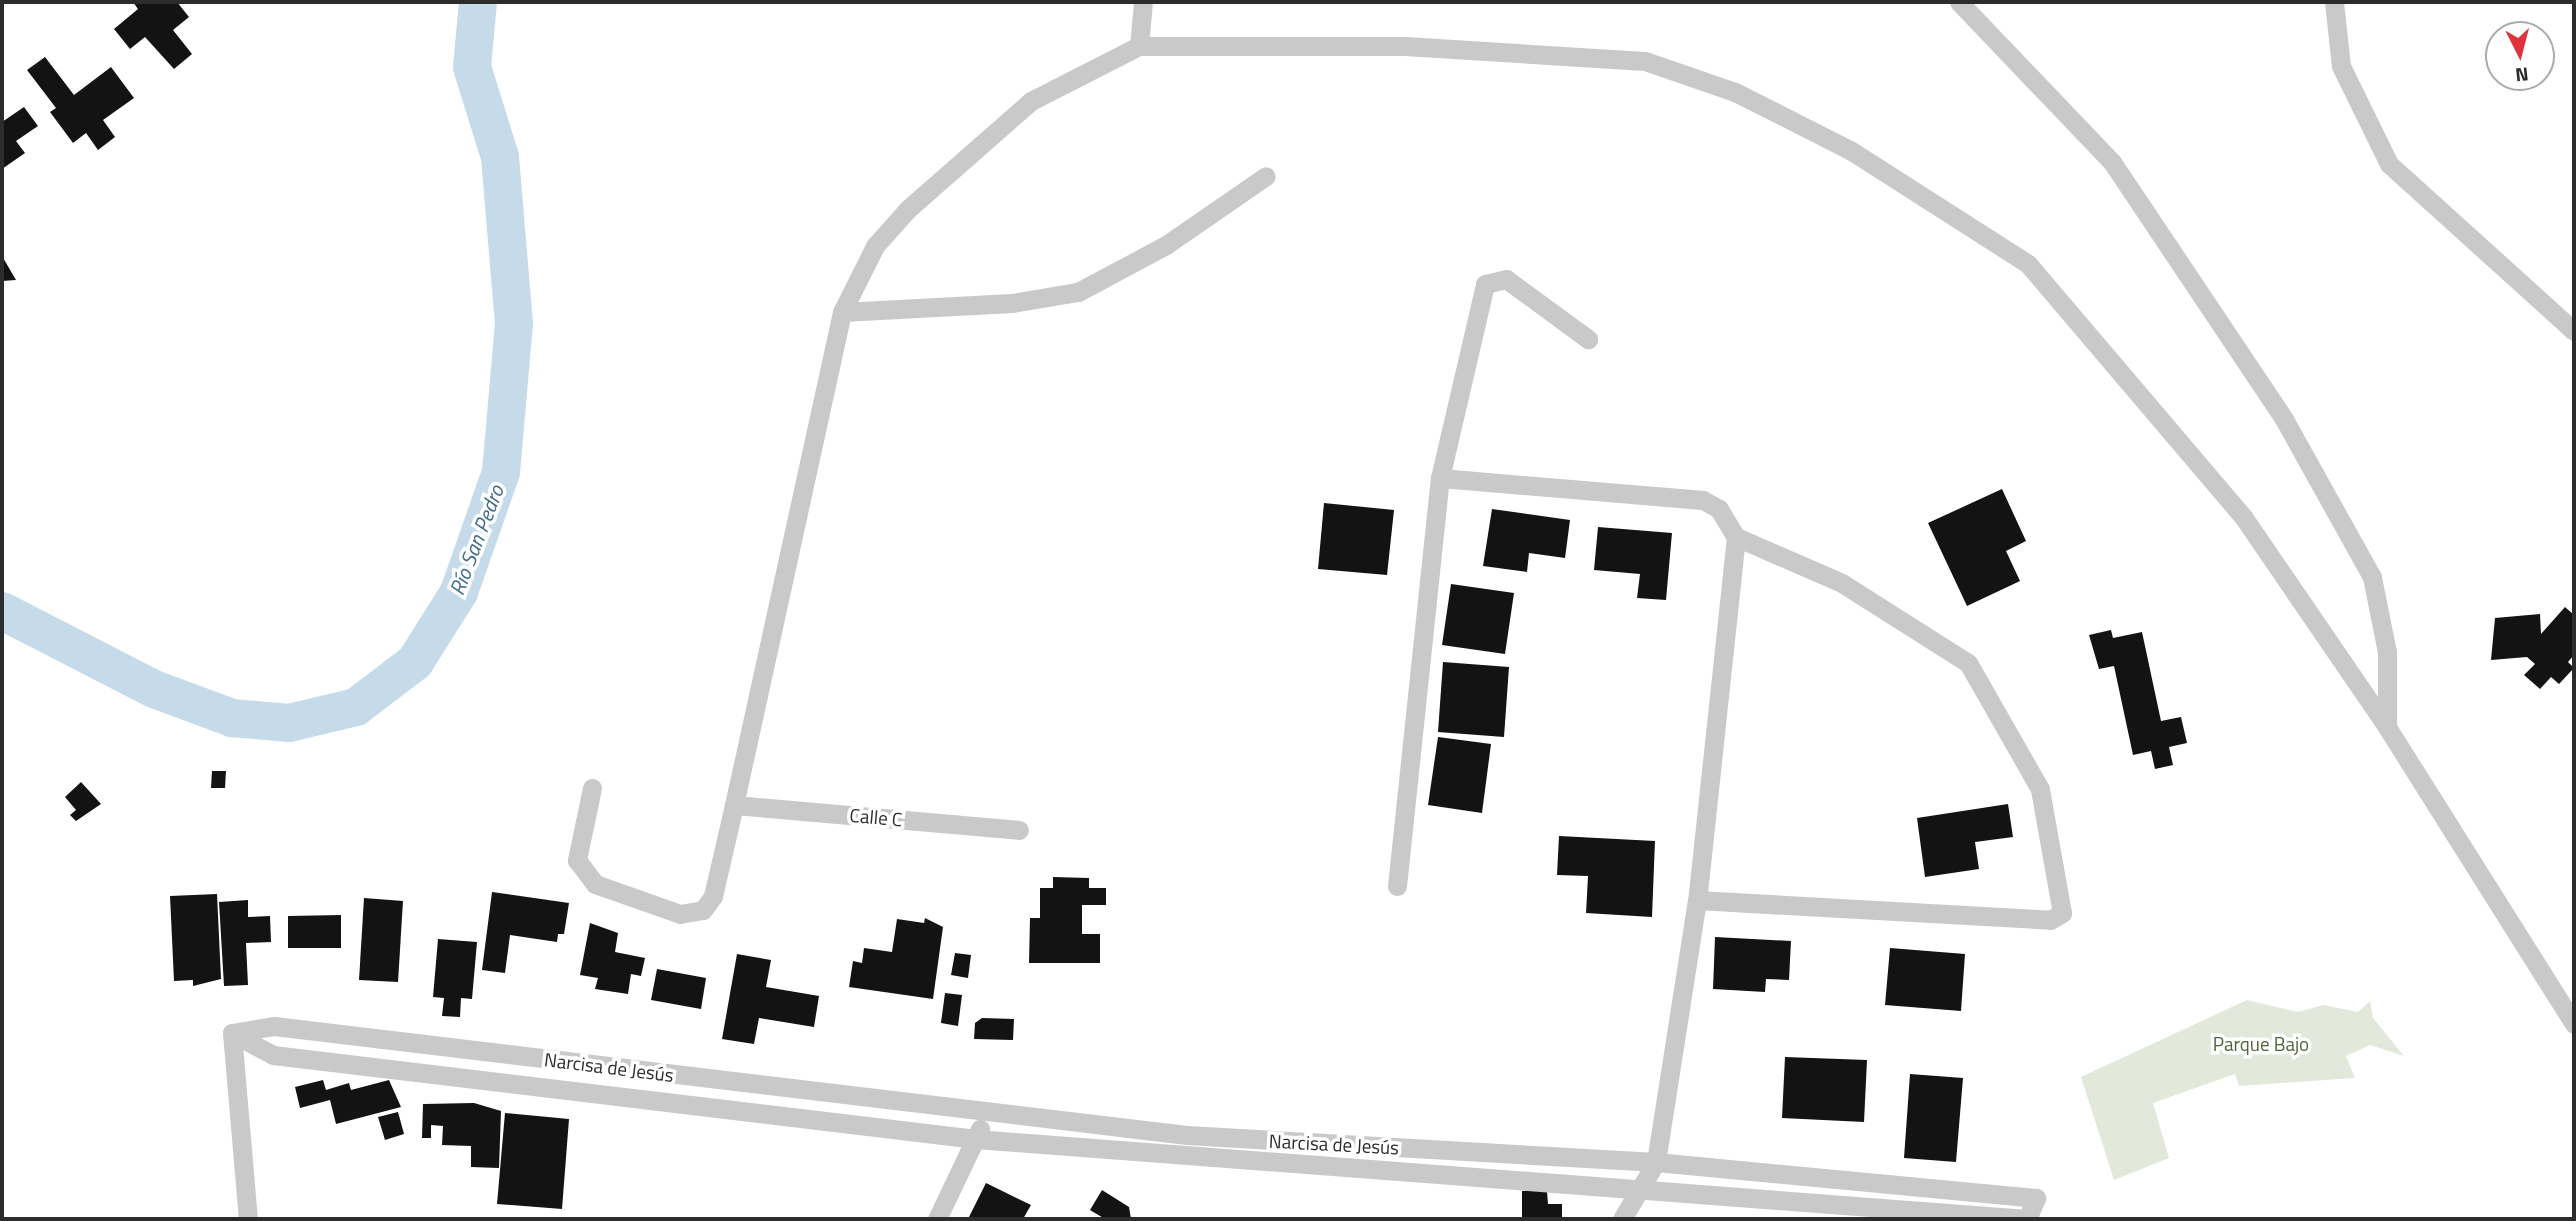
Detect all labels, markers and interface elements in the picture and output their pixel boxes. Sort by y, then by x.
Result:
north arrow [2485,21,2555,91]
text: N [2514,60,2530,91]
water label: Río San Pedro [444,482,508,598]
street label: Calle C [849,803,903,831]
park label: Parque Bajo [2213,1033,2309,1055]
street label: Narcisa de Jesús [543,1048,675,1086]
street label: Narcisa de Jesús [1268,1129,1400,1159]

